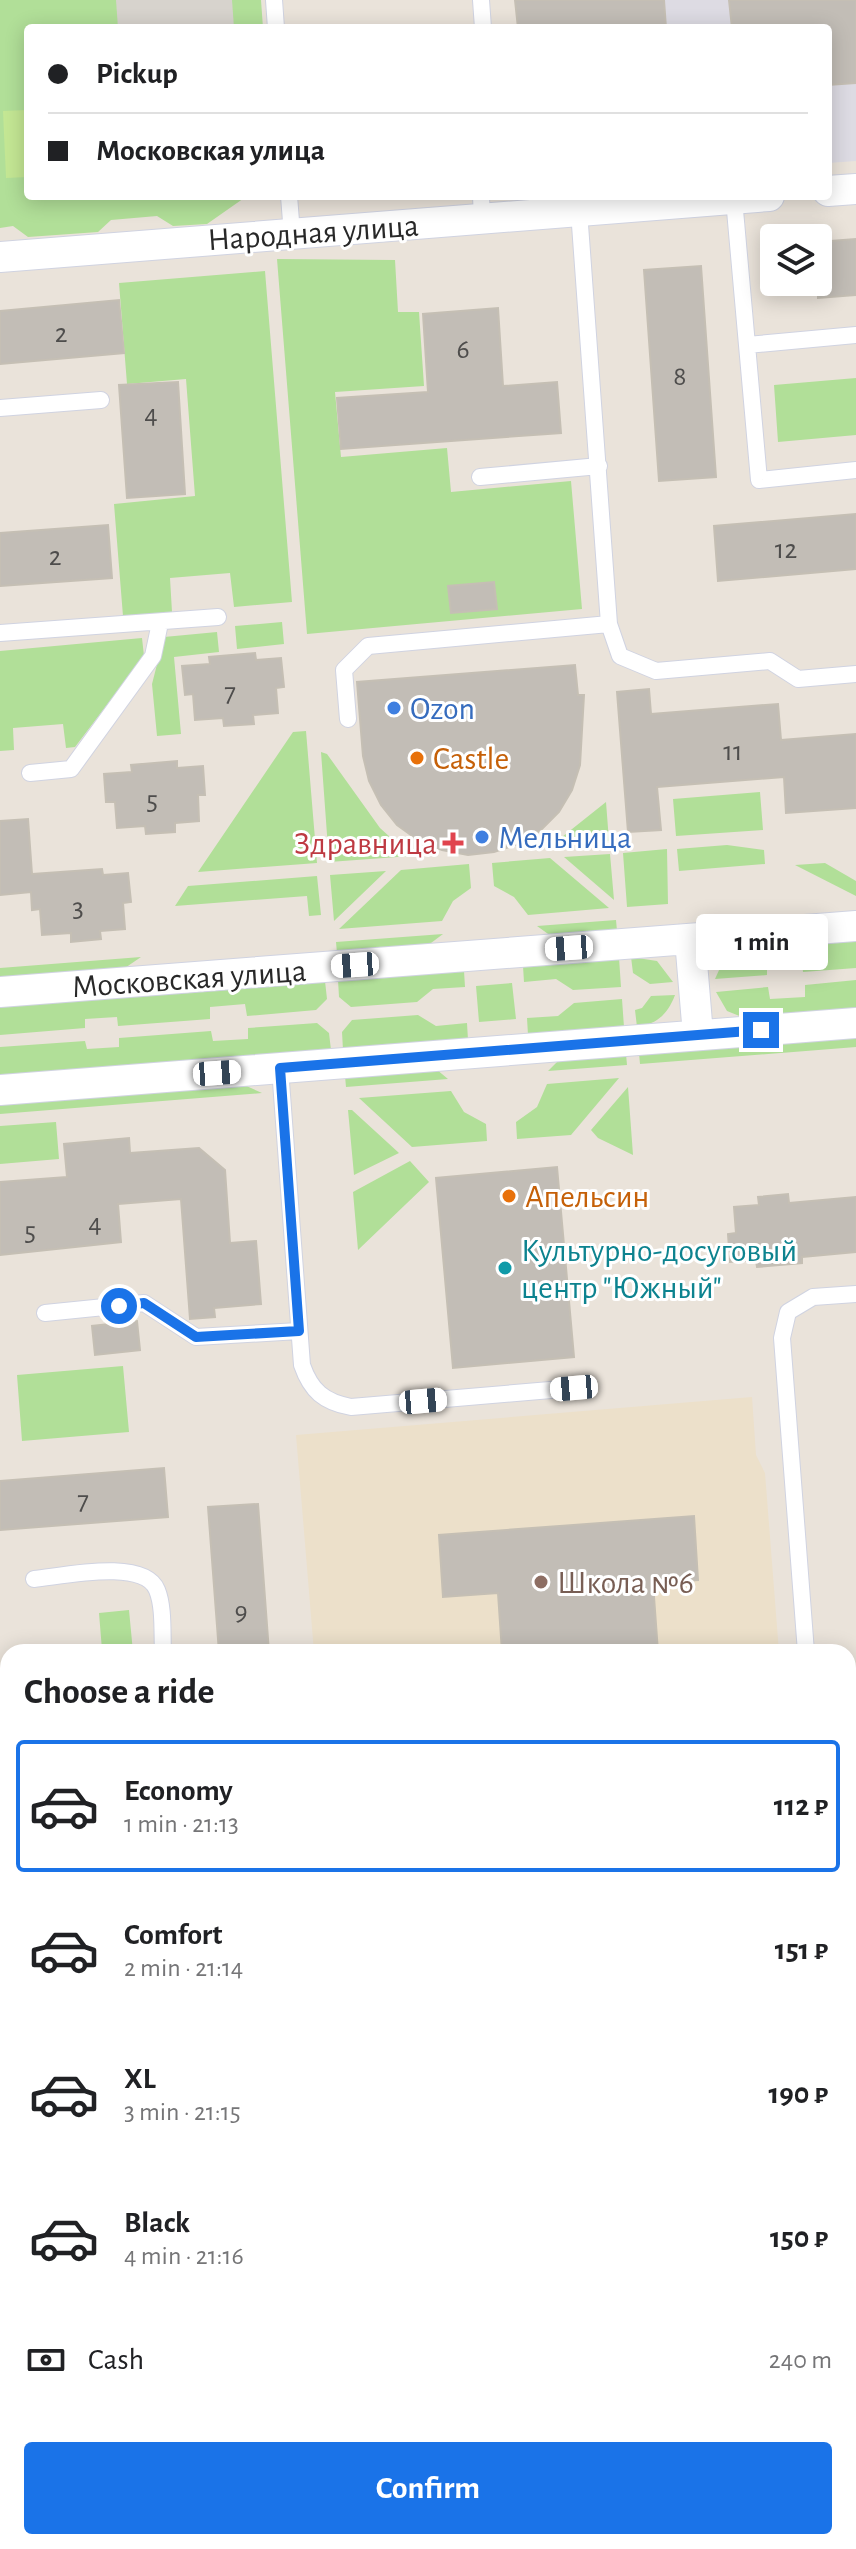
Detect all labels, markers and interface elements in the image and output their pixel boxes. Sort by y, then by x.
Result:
text: Pickup [96,59,178,89]
text: Московская улица [96,136,325,166]
street label: Народная улица [206,210,420,256]
map controls [760,224,832,296]
button: layers [760,224,832,296]
house number: 2 [55,320,67,348]
house number: 6 [456,336,470,364]
house number: 8 [673,363,687,391]
house number: 4 [144,401,158,429]
house number: 12 [775,536,797,564]
house number: 2 [49,543,61,571]
house number: 7 [224,679,236,707]
place label: Ozon [410,693,475,725]
marker: Ozon [385,699,403,717]
house number: 11 [723,738,743,766]
place label: Castle [433,743,509,775]
marker: Castle [408,749,426,767]
house number: 5 [146,787,158,815]
place label: Мельница [498,822,632,854]
place label: Здравница [294,828,437,860]
marker: Мельница [473,828,491,846]
marker: Здравница [444,834,462,852]
house number: 3 [72,894,84,922]
callout: 1 min [695,914,827,970]
text: 1 min [735,929,789,955]
car [544,934,594,962]
car [330,951,380,979]
street label: Московская улица [71,955,308,1003]
route end [743,1012,779,1048]
car [192,1059,242,1087]
place label: Апельсин [525,1181,649,1213]
marker: Апельсин [500,1187,518,1205]
house number: 4 [88,1210,102,1238]
house number: 5 [24,1218,36,1246]
place label: Культурно-досуговый центр "Южный" [521,1235,797,1304]
marker: Культурно-досуговый центр "Южный" [496,1259,514,1277]
route start [101,1288,137,1324]
car [549,1374,599,1402]
car [398,1387,448,1415]
house number: 7 [77,1487,89,1515]
place label: Школа №6 [557,1567,694,1599]
marker: Школа №6 [532,1573,550,1591]
house number: 9 [234,1598,248,1626]
text: Choose a ride [24,1674,214,1710]
icon: car [28,1770,100,1842]
text: Economy [124,1776,233,1806]
text: 112 ₽ [774,1791,828,1821]
text: 1 min · 21:13 [124,1811,239,1837]
icon: car [28,1914,100,1986]
text: Comfort [124,1920,223,1950]
text: 151 ₽ [775,1935,828,1965]
text: 2 min · 21:14 [124,1955,243,1981]
icon: car [28,2058,100,2130]
text: XL [124,2064,156,2094]
text: 190 ₽ [769,2079,828,2109]
text: 3 min · 21:15 [124,2099,241,2125]
icon: car [28,2202,100,2274]
text: Black [124,2208,190,2238]
text: 150 ₽ [770,2223,828,2253]
text: 4 min · 21:16 [124,2243,244,2269]
icon: cash [24,2338,68,2382]
text: Cash [88,2345,144,2375]
text: 240 m [769,2347,832,2373]
button: Confirm [24,2442,832,2534]

